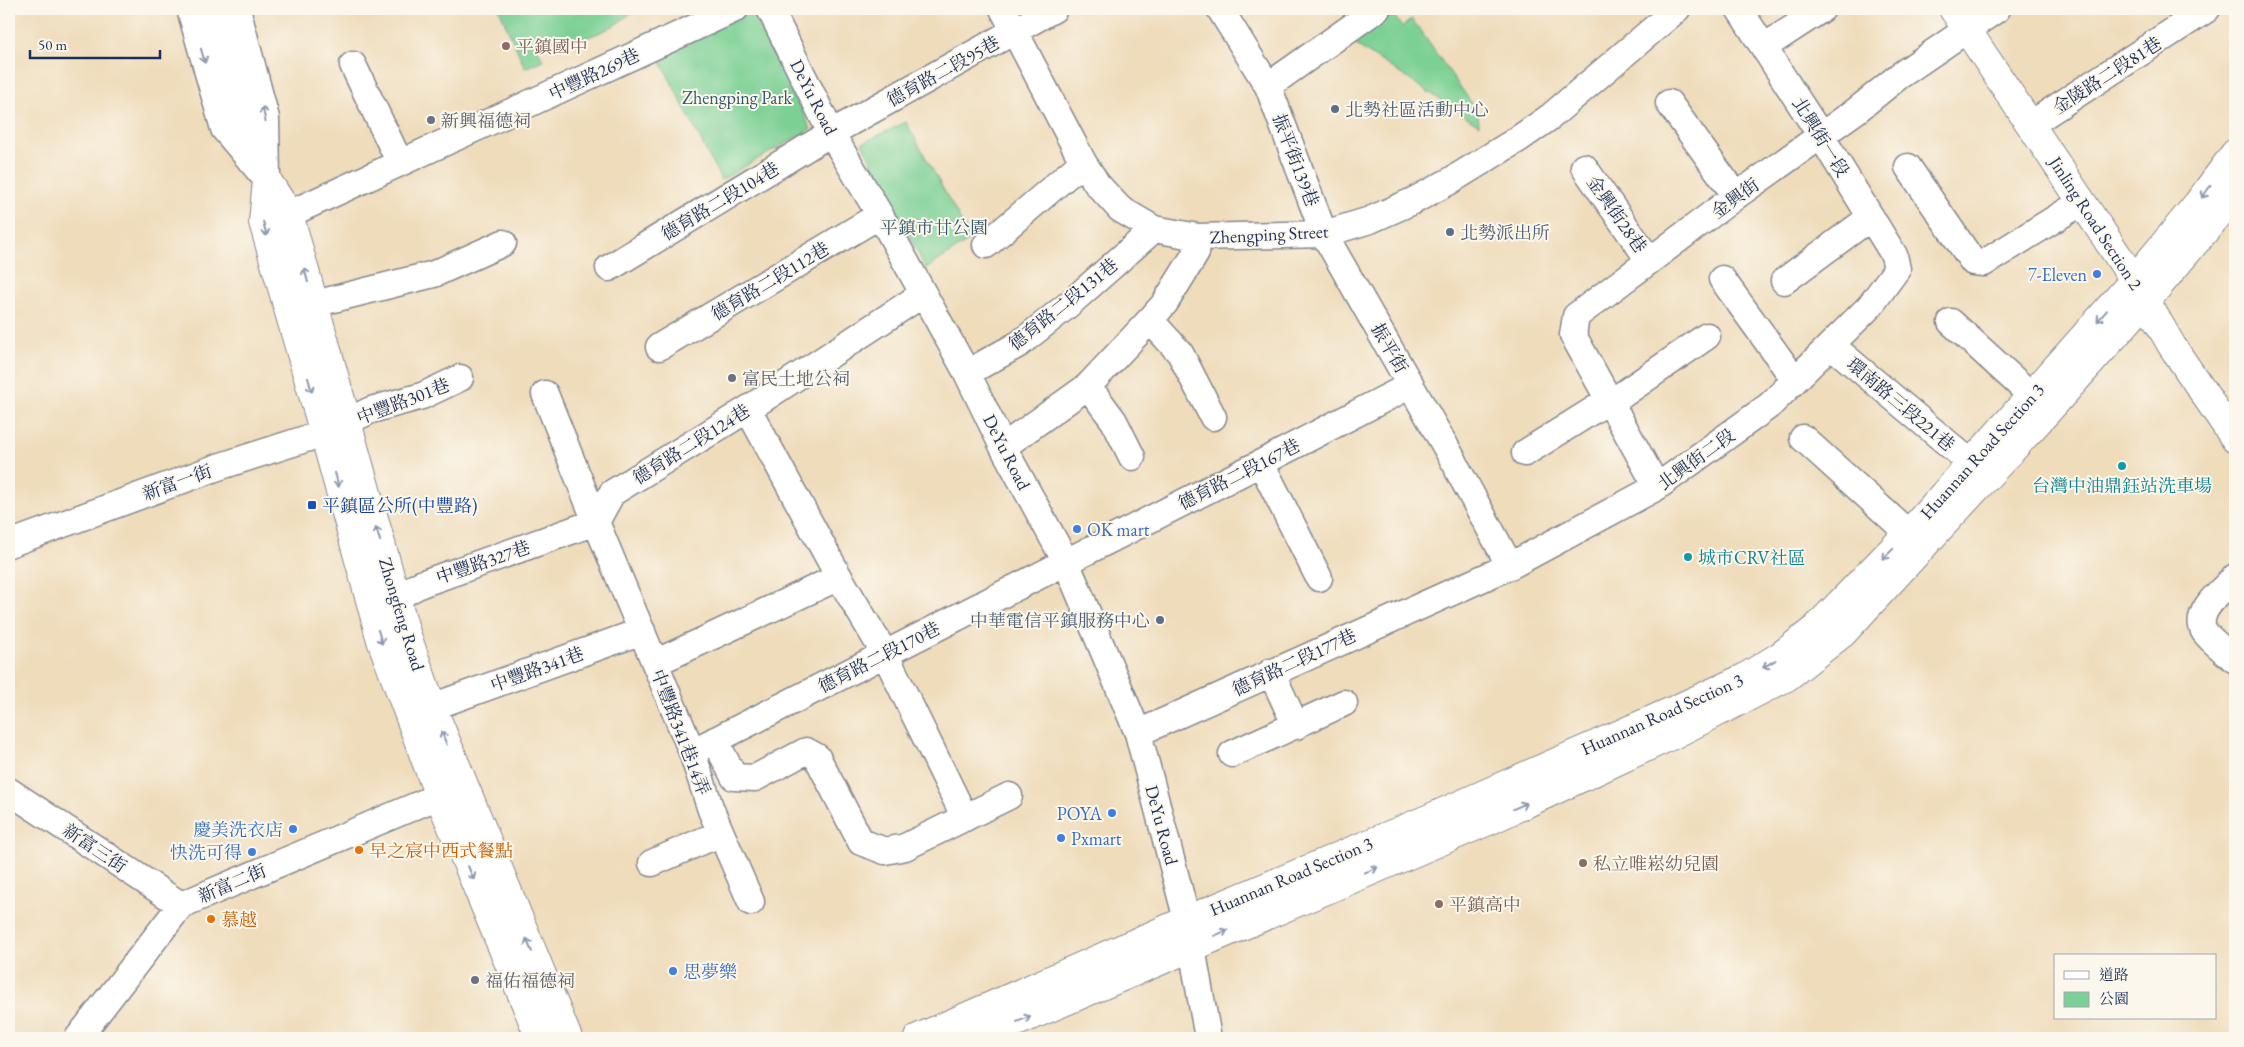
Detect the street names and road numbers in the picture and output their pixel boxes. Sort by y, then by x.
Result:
street label: 德育路二段95巷 [883,31,1003,111]
street label: 金陵路二段81巷 [2048,31,2166,119]
street label: 中豐路269巷 [545,43,643,105]
street label: DeYu Road [785,55,843,139]
street label: 北興街一段 [1787,93,1855,181]
street label: 振平街139巷 [1268,110,1324,210]
street label: Jinling Road Section 2 [2043,150,2148,294]
street label: 德育路二段104巷 [657,157,783,245]
street label: 金興街28巷 [1582,171,1652,257]
street label: 金興街 [1706,173,1764,223]
street label: Zhengping Street [1209,219,1329,249]
street label: 德育路二段112巷 [707,237,833,325]
street label: 德育路二段131巷 [1004,253,1122,355]
street label: 振平街 [1367,319,1413,377]
street label: 環南路三段221巷 [1842,352,1960,456]
street label: 中豐路301巷 [353,373,453,429]
street label: Huannan Road Section 3 [1915,378,2049,524]
street label: 德育路二段124巷 [628,399,754,489]
street label: DeYu Road [978,410,1036,494]
street label: 北興街二段 [1653,423,1739,495]
street label: 德育路二段167巷 [1174,433,1304,515]
street label: 新富一街 [139,459,215,505]
street label: 中豐路327巷 [433,535,533,589]
street label: Zhongfeng Road [374,555,430,674]
street label: 德育路二段170巷 [814,616,944,698]
street label: 德育路二段177巷 [1228,623,1360,701]
street label: 中豐路341巷 [487,641,587,697]
street label: 中豐路341巷14弄 [646,666,716,798]
street label: Huannan Road Section 3 [1577,668,1747,760]
street label: DeYu Road [1140,783,1184,868]
street label: 新富三街 [59,818,131,878]
street label: Huannan Road Section 3 [1206,831,1376,921]
street label: 新富二街 [194,858,270,908]

